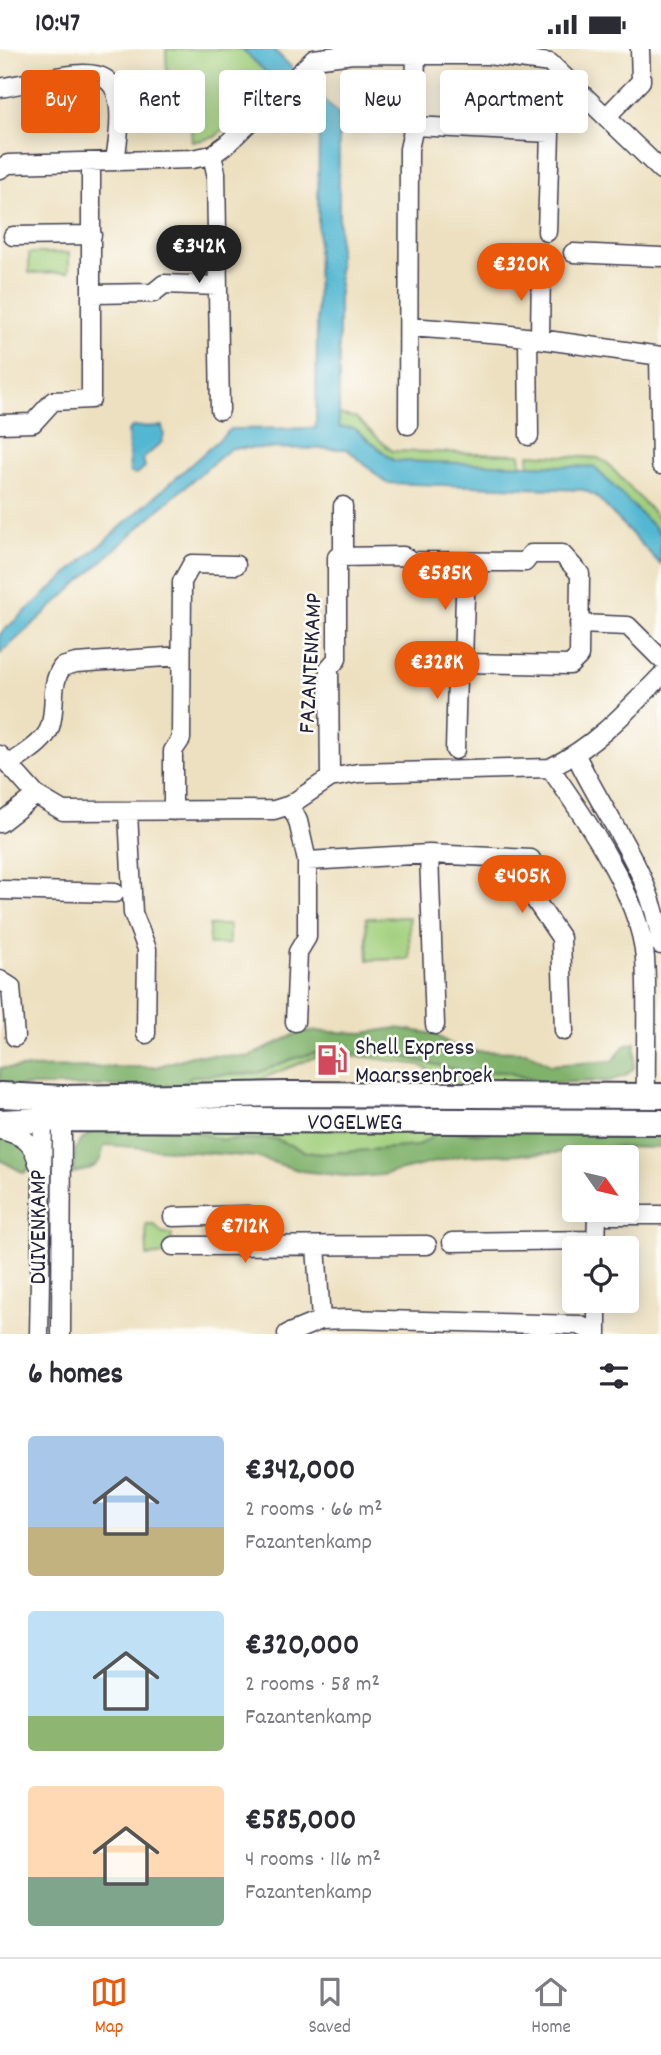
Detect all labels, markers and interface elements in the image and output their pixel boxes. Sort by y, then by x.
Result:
text: 10:47 [35,6,80,43]
chip: Buy [21,70,100,133]
chip: Rent [114,70,205,133]
chip: Filters [219,70,326,133]
chip: New [340,70,426,133]
chip: Apartment [440,70,588,133]
pin: €342K [150,225,248,285]
text: €342K [172,231,226,264]
pin: €320K [472,243,570,303]
text: €320K [493,249,549,282]
pin: €585K [396,553,494,612]
text: €585K [418,558,472,591]
street label: FAZANTENKAMP [291,592,333,734]
pin: €328K [388,641,486,701]
text: €328K [411,647,463,680]
pin: €405K [473,855,571,915]
text: €405K [494,861,550,894]
place label: Shell Express Maarssenbroek [355,1032,493,1094]
fuel station icon: Shell Express Maarssenbroek [315,1043,349,1077]
street label: VOGELWEG [308,1107,402,1141]
north arrow [562,1145,639,1221]
map controls [562,1145,639,1313]
street label: DUIVENKAMP [23,1169,57,1284]
pin: €712K [196,1205,294,1265]
text: €712K [221,1211,269,1244]
button: locate [562,1236,639,1313]
text: 6 homes [28,1355,123,1398]
icon: filters [595,1357,633,1395]
text: €342,000 [245,1451,355,1494]
icon: home [84,1464,168,1548]
text: 2 rooms · 66 m² [245,1494,383,1527]
text: Fazantenkamp [245,1527,372,1560]
text: €320,000 [245,1626,359,1669]
icon: home [84,1639,168,1723]
text: 2 rooms · 58 m² [245,1669,380,1702]
text: Fazantenkamp [245,1702,372,1735]
text: €585,000 [245,1801,356,1844]
icon: home [84,1814,168,1898]
text: 4 rooms · 116 m² [245,1844,381,1877]
text: Fazantenkamp [245,1877,372,1910]
tab: Map [90,1973,128,2042]
tab: Saved [308,1973,351,2042]
tab: Home [531,1973,571,2042]

